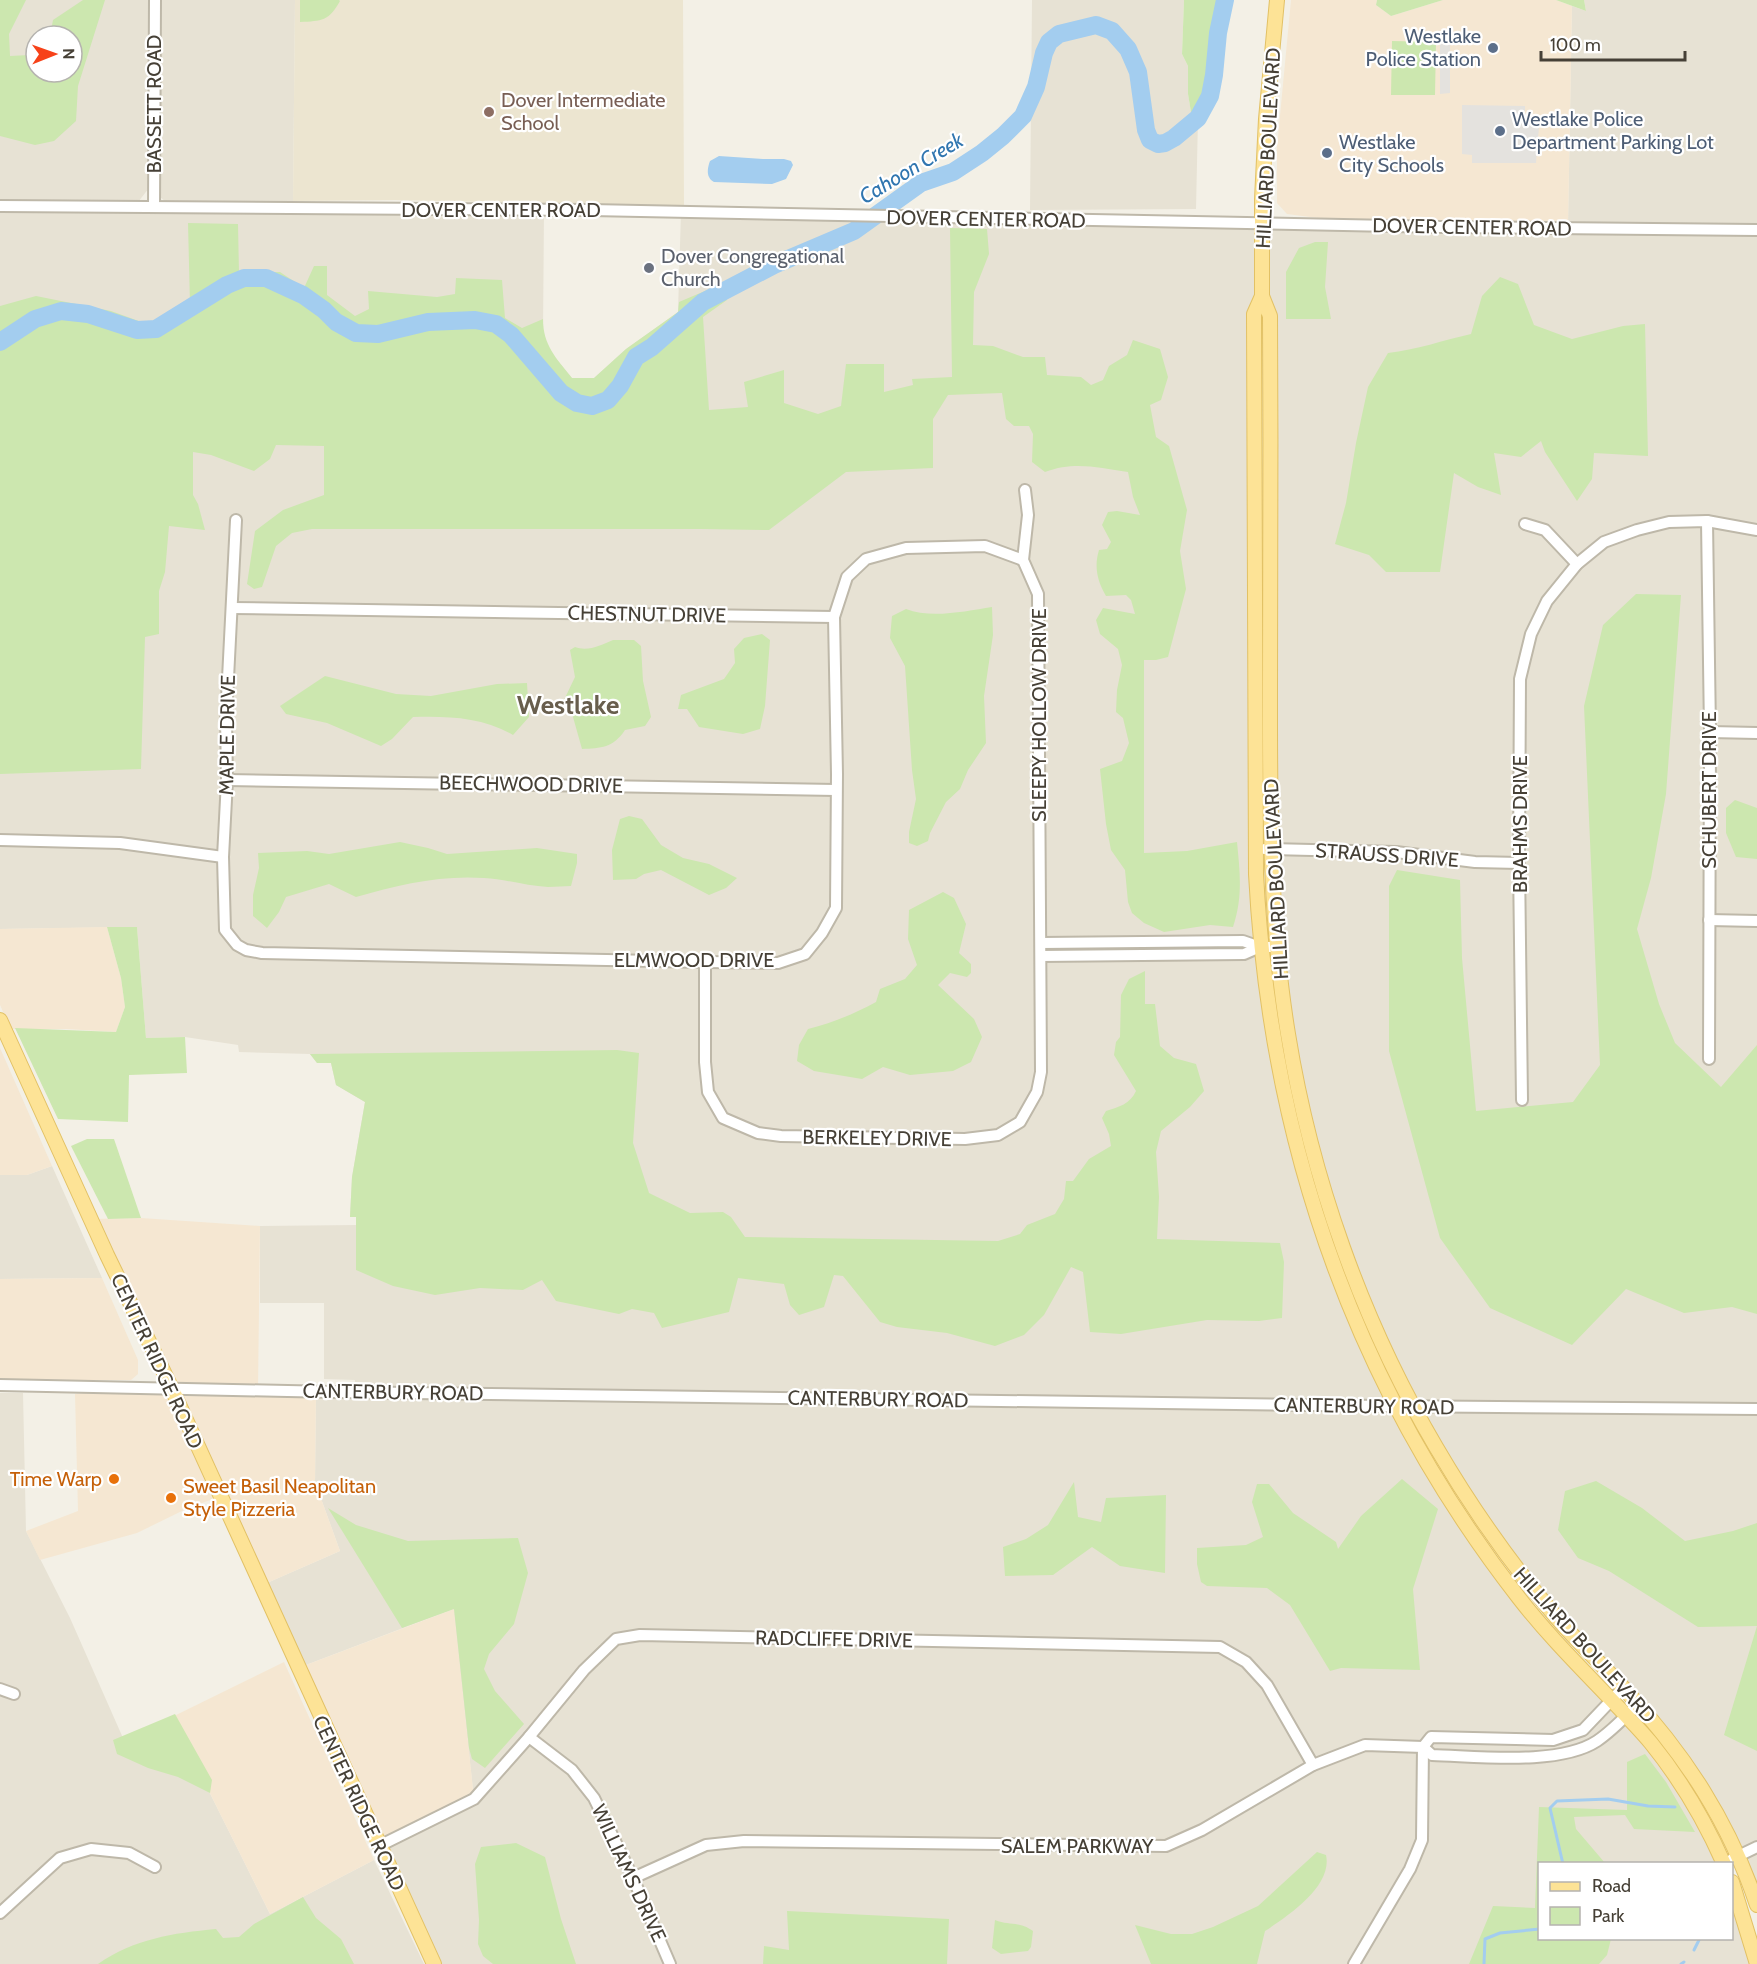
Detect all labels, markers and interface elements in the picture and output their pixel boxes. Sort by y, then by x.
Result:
north arrow [24,24,84,84]
place label: Westlake Police Station [1366,24,1481,71]
scale bar [1541,24,1685,62]
text: 100 m [1550,34,1601,56]
street label: BASSETT ROAD [142,35,166,173]
marker: Westlake Police Station [1486,41,1500,55]
street label: HILLIARD BOULEVARD [1251,47,1285,249]
text: N [59,48,78,60]
place label: Dover Intermediate School [501,88,666,135]
marker: Dover Intermediate School [482,105,496,119]
place label: Westlake Police Department Parking Lot [1512,107,1714,154]
marker: Westlake Police Department Parking Lot [1493,124,1507,138]
water label: Cahoon Creek [854,127,968,209]
place label: Westlake City Schools [1339,130,1444,177]
marker: Westlake City Schools [1320,146,1334,160]
street label: DOVER CENTER ROAD [401,198,601,222]
street label: DOVER CENTER ROAD [886,205,1086,233]
street label: DOVER CENTER ROAD [1372,213,1572,241]
place label: Dover Congregational Church [661,244,845,291]
marker: Dover Congregational Church [642,261,656,275]
street label: CHESTNUT DRIVE [568,601,726,627]
street label: SLEEPY HOLLOW DRIVE [1027,608,1051,822]
street label: MAPLE DRIVE [214,675,240,795]
district label: Westlake [517,689,619,721]
street label: SCHUBERT DRIVE [1697,711,1721,869]
street label: BRAHMS DRIVE [1508,755,1532,893]
street label: BEECHWOOD DRIVE [439,770,623,798]
street label: HILLIARD BOULEVARD [1259,778,1293,980]
street label: STRAUSS DRIVE [1314,838,1460,872]
street label: ELMWOOD DRIVE [614,948,774,972]
street label: BERKELEY DRIVE [802,1125,952,1151]
street label: CENTER RIDGE ROAD [106,1270,208,1452]
street label: CANTERBURY ROAD [302,1378,484,1406]
street label: CANTERBURY ROAD [787,1385,969,1413]
street label: CANTERBURY ROAD [1273,1392,1455,1420]
place label: Time Warp [10,1467,102,1491]
marker: Time Warp [107,1472,121,1486]
place label: Sweet Basil Neapolitan Style Pizzeria [183,1474,376,1521]
marker: Sweet Basil Neapolitan Style Pizzeria [164,1491,178,1505]
street label: HILLIARD BOULEVARD [1509,1562,1661,1728]
street label: RADCLIFFE DRIVE [755,1626,913,1652]
street label: CENTER RIDGE ROAD [308,1712,410,1894]
street label: WILLIAMS DRIVE [587,1800,671,1946]
street label: SALEM PARKWAY [1001,1834,1154,1858]
legend [1538,1862,1733,1940]
text: Road [1592,1875,1631,1897]
text: Park [1592,1905,1625,1927]

